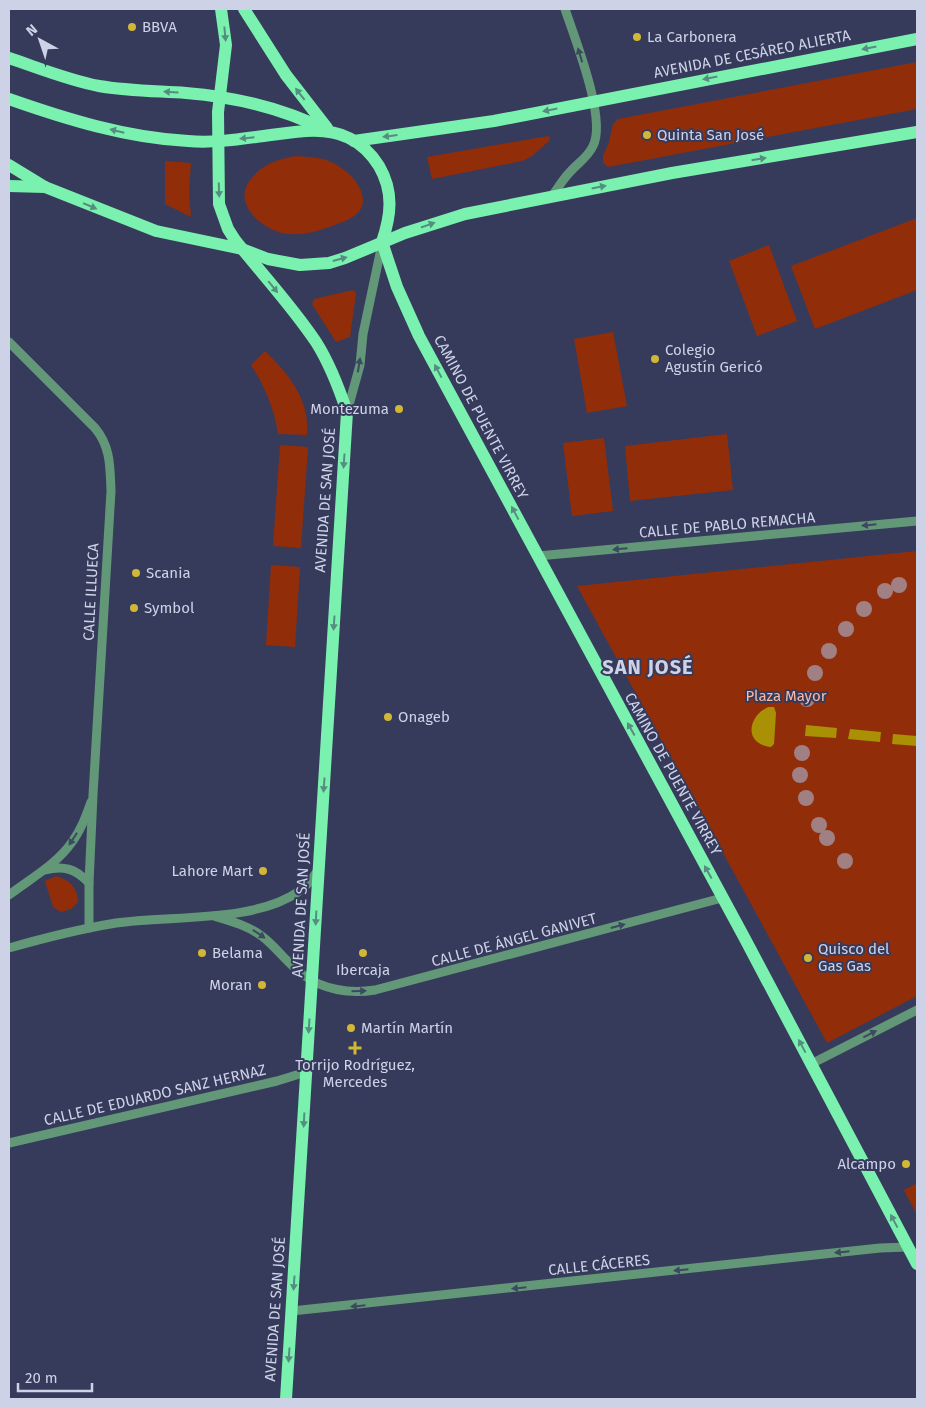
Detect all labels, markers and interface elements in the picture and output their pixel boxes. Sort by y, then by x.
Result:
north arrow [15,15,65,65]
place label: BBVA [142,18,177,36]
text: N [23,21,41,40]
marker: BBVA [126,21,138,33]
one-way arrow [221,26,229,42]
street label: AVENIDA DE CESÁREO ALIERTA [652,26,852,82]
place label: La Carbonera [647,28,737,46]
marker: La Carbonera [631,31,643,43]
one-way arrow [861,44,877,52]
one-way arrow [575,47,583,62]
one-way arrow [702,74,717,82]
one-way arrow [295,87,306,100]
one-way arrow [162,88,178,96]
one-way arrow [542,106,558,114]
place label: Quinta San José [657,126,764,144]
one-way arrow [110,127,125,135]
marker: Quinta San José [641,129,653,141]
one-way arrow [382,132,398,140]
one-way arrow [239,134,255,142]
one-way arrow [752,154,768,162]
one-way arrow [215,182,223,198]
one-way arrow [592,183,607,191]
one-way arrow [83,202,97,210]
one-way arrow [421,221,436,229]
one-way arrow [333,255,348,263]
one-way arrow [267,280,279,292]
street label: CAMINO DE PUENTE VIRREY [430,332,532,503]
place label: Colegio Agustín Gericó [665,341,763,376]
marker: Colegio Agustín Gericó [649,353,661,365]
one-way arrow [356,357,364,373]
one-way arrow [434,363,442,378]
place label: Montezuma [310,400,389,418]
marker: Montezuma [393,403,405,415]
street label: AVENIDA DE SAN JOSÉ [311,427,339,573]
one-way arrow [339,453,347,469]
one-way arrow [511,506,519,521]
street label: CALLE DE PABLO REMACHA [638,508,816,542]
one-way arrow [860,522,876,530]
street label: CALLE ILLUECA [79,542,103,641]
one-way arrow [612,545,628,553]
place label: Scania [146,564,191,582]
marker: Scania [130,567,142,579]
place label: Symbol [144,599,195,617]
marker: Symbol [128,602,140,614]
one-way arrow [329,615,337,631]
district label: SAN JOSÉ [602,654,694,679]
park label: Plaza Mayor [746,687,827,705]
street label: CAMINO DE PUENTE VIRREY [621,690,726,859]
place label: Onageb [398,708,450,726]
marker: Onageb [382,711,394,723]
one-way arrow [626,723,635,736]
one-way arrow [320,777,328,793]
one-way arrow [68,832,78,846]
street label: AVENIDA DE SAN JOSÉ [288,832,314,978]
place label: Lahore Mart [171,862,254,880]
marker: Lahore Mart [257,865,269,877]
one-way arrow [704,865,713,879]
street label: CALLE DE ÁNGEL GANIVET [429,909,599,971]
one-way arrow [312,910,320,926]
one-way arrow [611,922,626,930]
one-way arrow [252,929,266,939]
place label: Quisco del Gas Gas [818,940,890,975]
place label: Belama [212,944,263,962]
marker: Belama [196,947,208,959]
marker: Ibercaja [357,947,369,959]
marker: Quisco del Gas Gas [802,952,814,964]
place label: Ibercaja [336,961,390,979]
place label: Moran [209,976,252,994]
marker: Moran [256,979,268,991]
one-way arrow [352,987,368,995]
one-way arrow [305,1018,313,1034]
place label: Martín Martín [361,1019,453,1037]
marker: Martín Martín [345,1022,357,1034]
one-way arrow [863,1030,878,1038]
one-way arrow [798,1039,806,1053]
marker: Torrijo Rodríguez, Mercedes [349,1042,361,1054]
place label: Torrijo Rodríguez, Mercedes [295,1056,415,1091]
street label: CALLE DE EDUARDO SANZ HERNAZ [42,1061,268,1129]
one-way arrow [299,1113,307,1129]
place label: Alcampo [837,1155,896,1173]
marker: Alcampo [900,1158,912,1170]
one-way arrow [890,1213,898,1228]
street label: AVENIDA DE SAN JOSÉ [261,1236,289,1382]
one-way arrow [834,1248,850,1256]
street label: CALLE CÁCERES [547,1251,651,1279]
one-way arrow [673,1266,689,1274]
one-way arrow [289,1275,297,1291]
one-way arrow [511,1284,527,1292]
one-way arrow [349,1302,365,1310]
one-way arrow [284,1348,292,1364]
scale bar [18,1360,91,1392]
text: 20 m [25,1369,58,1387]

